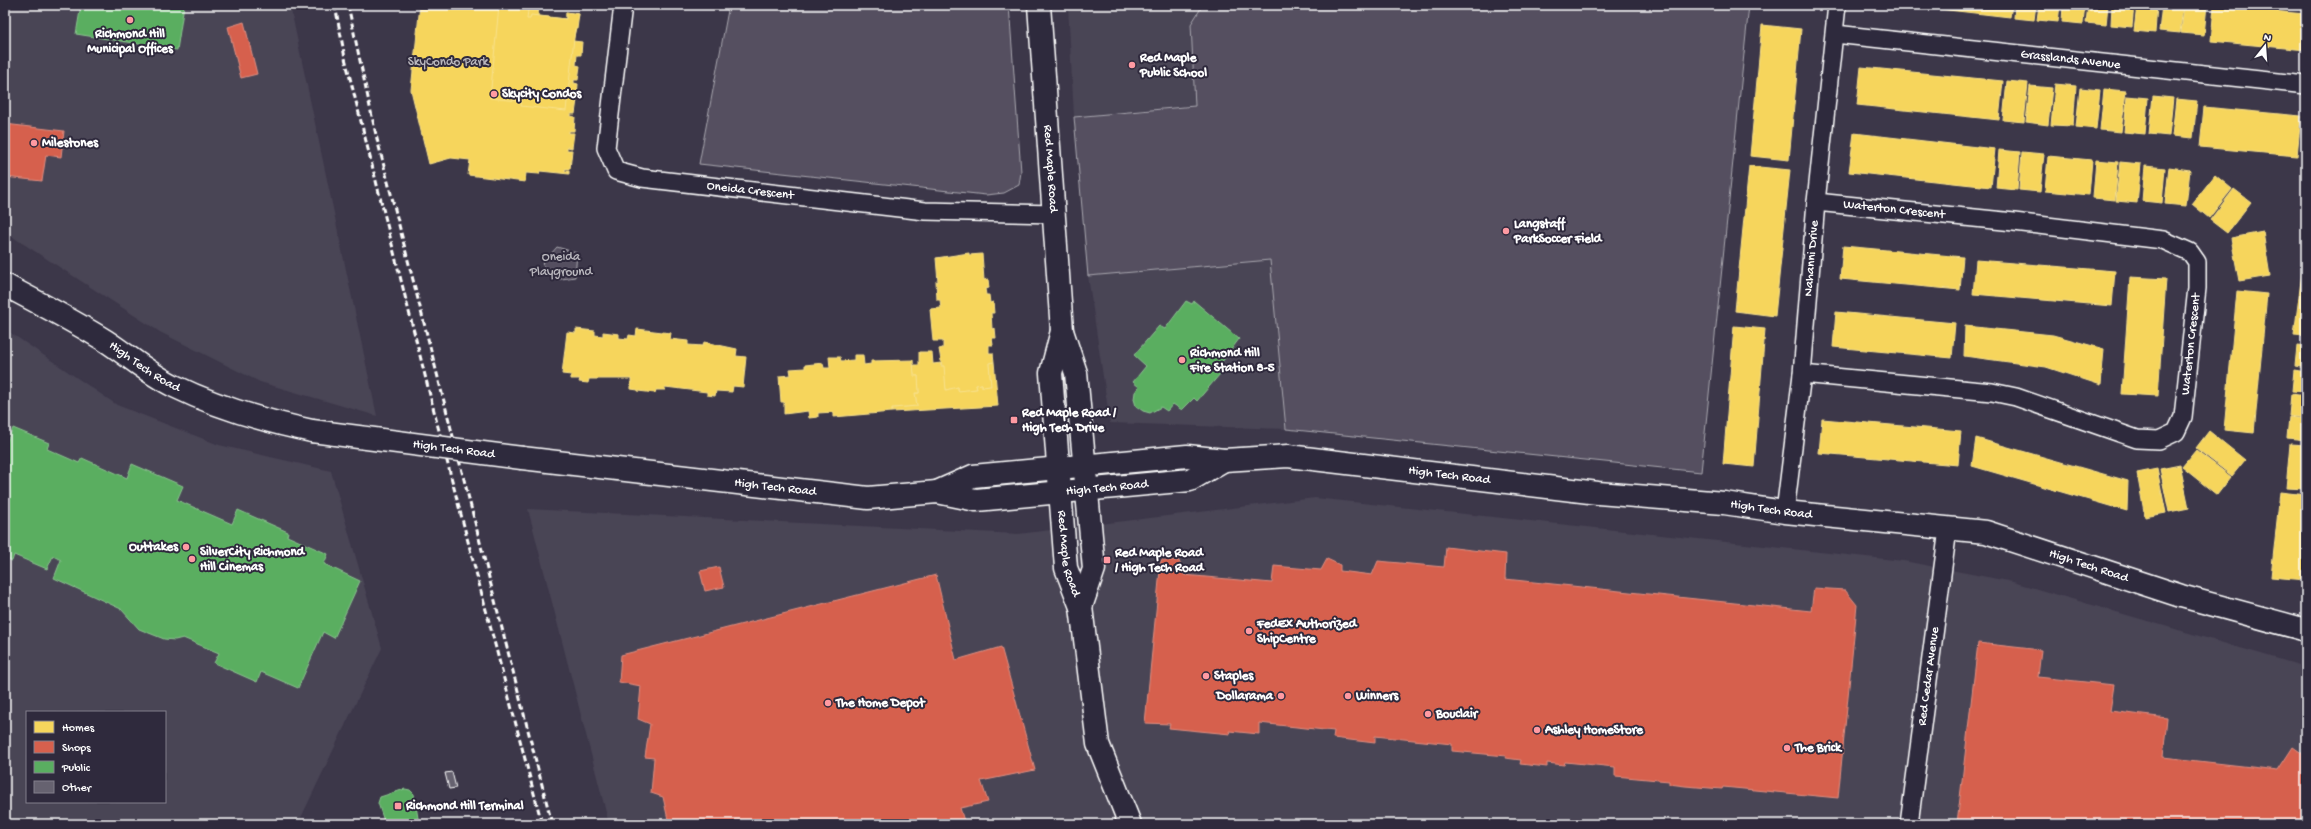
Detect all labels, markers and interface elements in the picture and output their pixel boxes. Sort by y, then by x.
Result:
marker: Richmond Hill Municipal Offices [125,15,135,25]
north arrow [2245,26,2285,66]
place label: Richmond Hill Municipal Offices [87,27,174,58]
text: N [2262,32,2273,45]
street label: Grasslands Avenue [2020,47,2122,72]
place label: Red Maple Public School [1139,51,1207,81]
park label: SkyCondo Park [408,55,489,70]
marker: Red Maple Public School [1127,60,1137,70]
place label: Skycity Condos [502,87,583,102]
marker: Skycity Condos [489,89,499,99]
street label: Red Maple Road [1040,124,1061,214]
place label: Milestones [42,136,99,151]
marker: Milestones [29,138,39,148]
street label: Oneida Crescent [706,178,796,203]
street label: Waterton Crescent [1843,197,1947,223]
place label: Langstaff ParkSoccer Field [1513,216,1603,247]
street label: Nahanni Drive [1801,219,1822,297]
marker: Langstaff ParkSoccer Field [1501,226,1511,236]
park label: Oneida Playground [529,250,594,280]
street label: Waterton Crescent [2178,291,2204,396]
street label: High Tech Road [106,338,184,396]
place label: Richmond Hill Fire Station 8-5 [1189,346,1275,376]
marker: Richmond Hill Fire Station 8-5 [1177,355,1187,365]
place label: Red Maple Road / High Tech Drive [1021,406,1117,436]
marker: Red Maple Road / High Tech Drive [1009,415,1019,425]
street label: High Tech Road [412,437,497,462]
street label: High Tech Road [1407,463,1492,488]
street label: High Tech Road [734,475,818,500]
street label: High Tech Road [1065,476,1150,499]
street label: High Tech Road [1729,497,1814,522]
street label: Red Maple Road [1054,510,1084,600]
place label: Outtakes [129,540,179,555]
marker: Outtakes [181,542,191,552]
place label: SilverCity Richmond Hill Cinemas [200,545,306,575]
place label: Red Maple Road / High Tech Road [1114,546,1205,576]
street label: High Tech Road [2047,546,2131,586]
marker: SilverCity Richmond Hill Cinemas [187,554,197,564]
marker: Red Maple Road / High Tech Road [1102,555,1112,565]
place label: FedEx Authorized ShipCentre [1256,617,1358,648]
marker: FedEx Authorized ShipCentre [1244,626,1254,636]
street label: Red Cedar Avenue [1915,626,1943,727]
place label: Staples [1214,669,1255,685]
marker: Staples [1201,671,1211,681]
place label: Dollarama [1216,689,1274,704]
place label: Winners [1355,689,1400,704]
marker: Dollarama [1276,691,1286,701]
marker: Winners [1343,691,1353,701]
place label: The Home Depot [835,696,926,712]
marker: The Home Depot [823,698,833,708]
place label: Bouclair [1435,707,1479,722]
marker: Bouclair [1423,709,1433,719]
legend [26,711,166,803]
text: Homes [62,722,95,736]
place label: Ashley HomeStore [1544,723,1644,738]
marker: Ashley HomeStore [1532,725,1542,735]
place label: The Brick [1794,741,1843,756]
text: Shops [62,742,91,756]
marker: The Brick [1782,743,1792,753]
text: Public [61,762,91,776]
text: Other [62,782,93,796]
place label: Richmond Hill Terminal [405,799,524,814]
marker: Richmond Hill Terminal [393,801,403,811]

